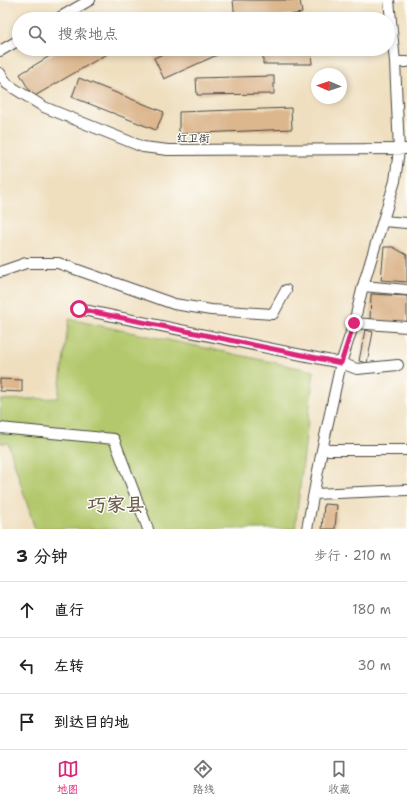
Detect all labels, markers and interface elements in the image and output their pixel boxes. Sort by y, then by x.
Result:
search box [12,12,395,56]
icon: search [26,23,48,45]
text: 搜索地点 [58,24,118,44]
north arrow [311,68,347,104]
street label: 红卫街 [177,131,210,146]
route start [70,300,88,318]
route end [345,314,363,332]
district label: 巧家县 [87,492,145,517]
text: 3 分钟 [16,545,68,567]
text: 步行 · 210 m [314,547,391,564]
icon: ahead [16,599,38,621]
text: 直行 [54,600,84,620]
text: 180 m [352,601,391,618]
icon: left [16,655,38,677]
text: 左转 [54,656,84,676]
text: 30 m [357,657,391,674]
icon: arrive [16,711,38,733]
text: 到达目的地 [54,712,129,732]
tab: 地图 [57,758,79,797]
tab: 路线 [192,758,214,797]
tab: 收藏 [328,758,350,797]

